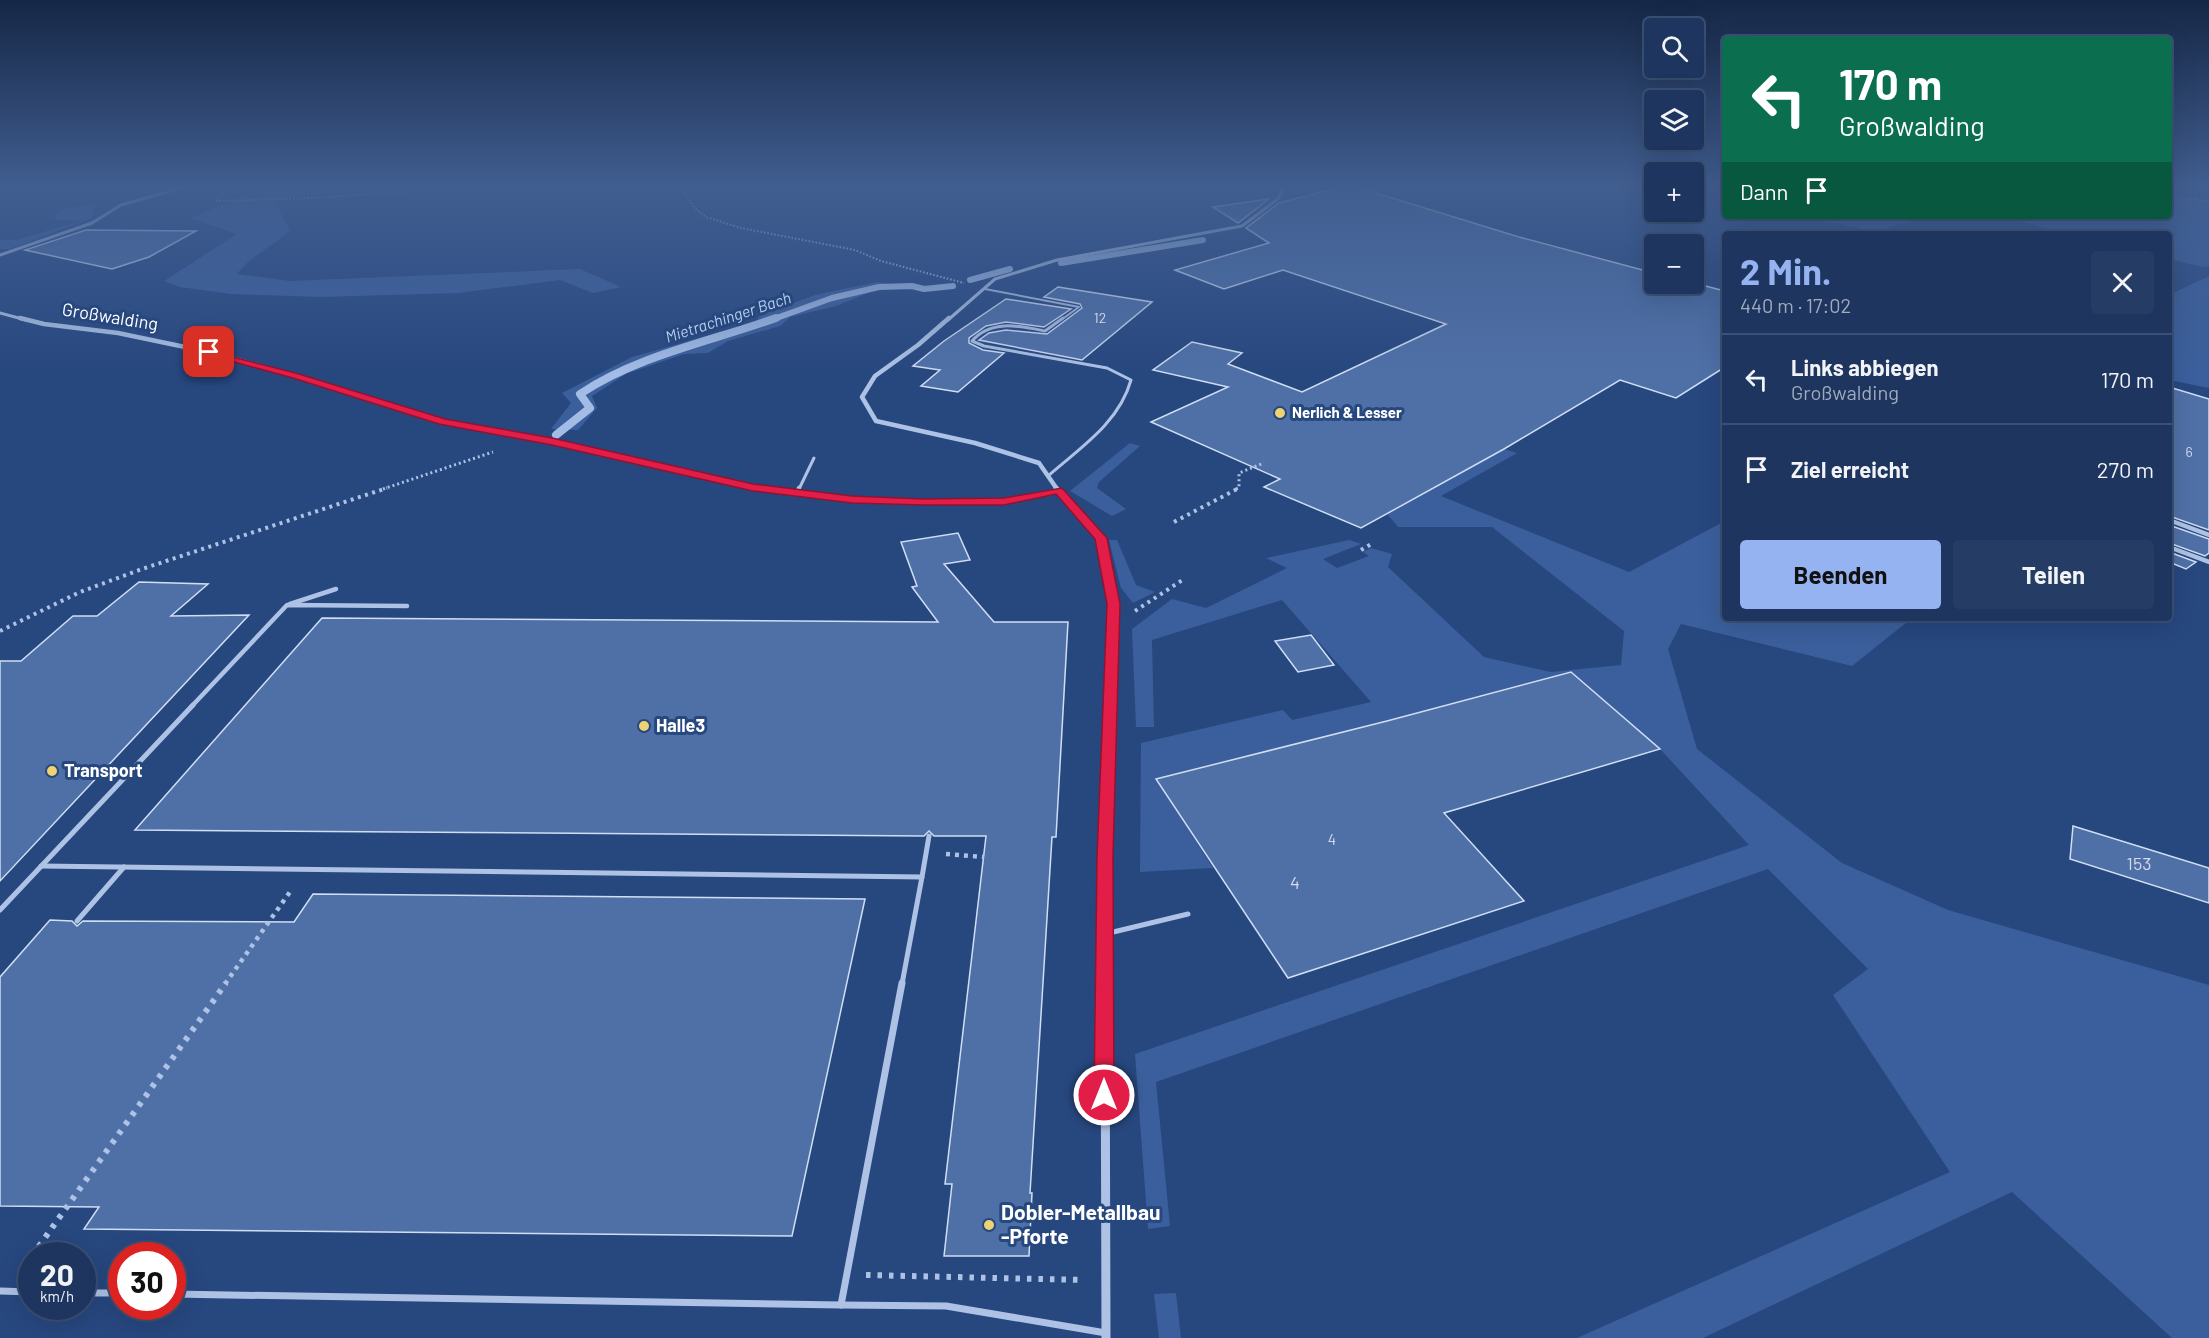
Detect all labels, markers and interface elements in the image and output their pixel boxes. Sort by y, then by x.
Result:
map controls [1644,18,1704,294]
button: search [1644,18,1704,78]
text: 170 m [1839,58,1942,108]
icon: left [1740,60,1818,138]
button: layers [1644,90,1704,150]
text: Großwalding [1839,109,1985,141]
button: + [1644,162,1704,222]
icon: arrive [1800,174,1833,207]
text: Dann [1740,178,1788,204]
button: − [1644,234,1704,294]
text: 2 Min. [1740,249,1831,292]
button: close [2091,251,2154,314]
water label: Mietrachinger Bach [662,287,793,346]
text: 440 m · 17:02 [1740,293,1851,317]
street label: Großwalding [60,298,160,334]
house number: 12 [1094,309,1106,326]
pin [183,326,234,377]
icon: arrive [192,335,225,368]
text: Links abbiegen [1791,354,1939,380]
icon: left [1740,363,1773,396]
text: 170 m [2101,366,2154,392]
text: Großwalding [1791,380,1899,404]
place label: Nerlich & Lesser [1292,403,1402,421]
marker: Nerlich & Lesser [1273,406,1287,420]
house number: 6 [2185,443,2193,460]
icon: arrive [1740,453,1773,486]
text: Ziel erreicht [1791,456,1909,482]
text: 270 m [2097,456,2154,482]
button: Beenden [1740,540,1941,609]
button: Teilen [1953,540,2154,609]
place label: Halle3 [656,714,705,736]
marker: Halle3 [637,719,651,733]
place label: Transport [64,759,143,781]
marker: Transport [45,764,59,778]
house number: 4 [1328,830,1336,848]
house number: 153 [2127,852,2151,874]
house number: 4 [1290,871,1300,893]
position arrow [1072,1063,1136,1127]
place label: Dobler-Metallbau -Pforte [1001,1199,1161,1248]
marker: Dobler-Metallbau -Pforte [982,1218,996,1232]
speed limit sign: 30 [108,1242,186,1320]
text: 20 [40,1256,74,1292]
text: km/h [40,1287,74,1305]

